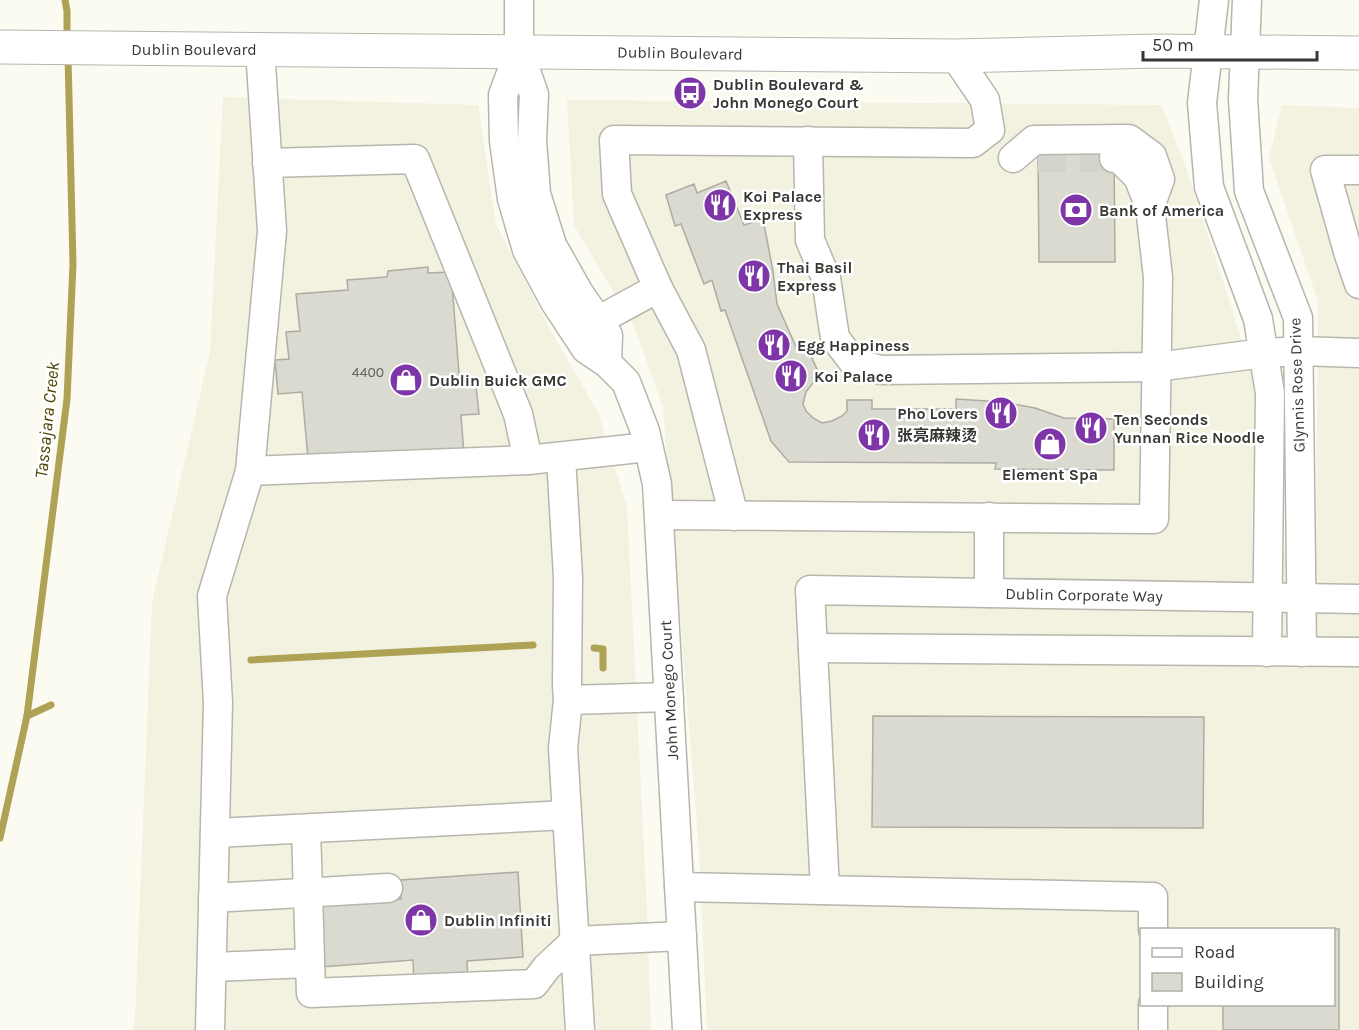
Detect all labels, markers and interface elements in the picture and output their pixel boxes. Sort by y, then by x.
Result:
scale bar [1143,24,1317,62]
text: 50 m [1152,34,1194,56]
street label: Dublin Boulevard [131,40,257,59]
street label: Dublin Boulevard [617,42,743,64]
bus stop icon: Dublin Boulevard & John Monego Court [672,75,708,111]
place label: Dublin Boulevard & John Monego Court [713,75,864,112]
restaurant icon: Koi Palace Express [702,187,738,223]
place label: Koi Palace Express [743,187,822,224]
bank icon: Bank of America [1058,192,1094,228]
place label: Bank of America [1099,201,1224,220]
restaurant icon: Thai Basil Express [736,258,772,294]
place label: Thai Basil Express [777,258,852,295]
street label: Glynnis Rose Drive [1285,317,1309,453]
restaurant icon: Egg Happiness [756,327,792,363]
place label: Egg Happiness [797,336,910,355]
restaurant icon: Koi Palace [773,358,809,394]
water label: Tassajara Creek [30,360,64,479]
shop icon: Dublin Buick GMC [388,362,424,398]
house number: 4400 [352,364,384,381]
place label: Koi Palace [814,367,893,386]
place label: Dublin Buick GMC [429,371,567,390]
restaurant icon: Pho Lovers [983,395,1019,431]
place label: Pho Lovers [897,404,978,423]
restaurant icon: Ten Seconds Yunnan Rice Noodle [1073,410,1109,446]
place label: Ten Seconds Yunnan Rice Noodle [1114,410,1265,447]
restaurant icon: 张亮麻辣烫 [856,417,892,453]
place label: 张亮麻辣烫 [897,426,977,445]
shop icon: Element Spa [1032,426,1068,462]
place label: Element Spa [1002,465,1098,484]
street label: Dublin Corporate Way [1005,584,1163,606]
street label: John Monego Court [656,620,682,760]
shop icon: Dublin Infiniti [403,902,439,938]
place label: Dublin Infiniti [444,911,552,930]
legend [1140,928,1335,1006]
text: Road [1194,941,1235,963]
text: Building [1194,971,1264,993]

